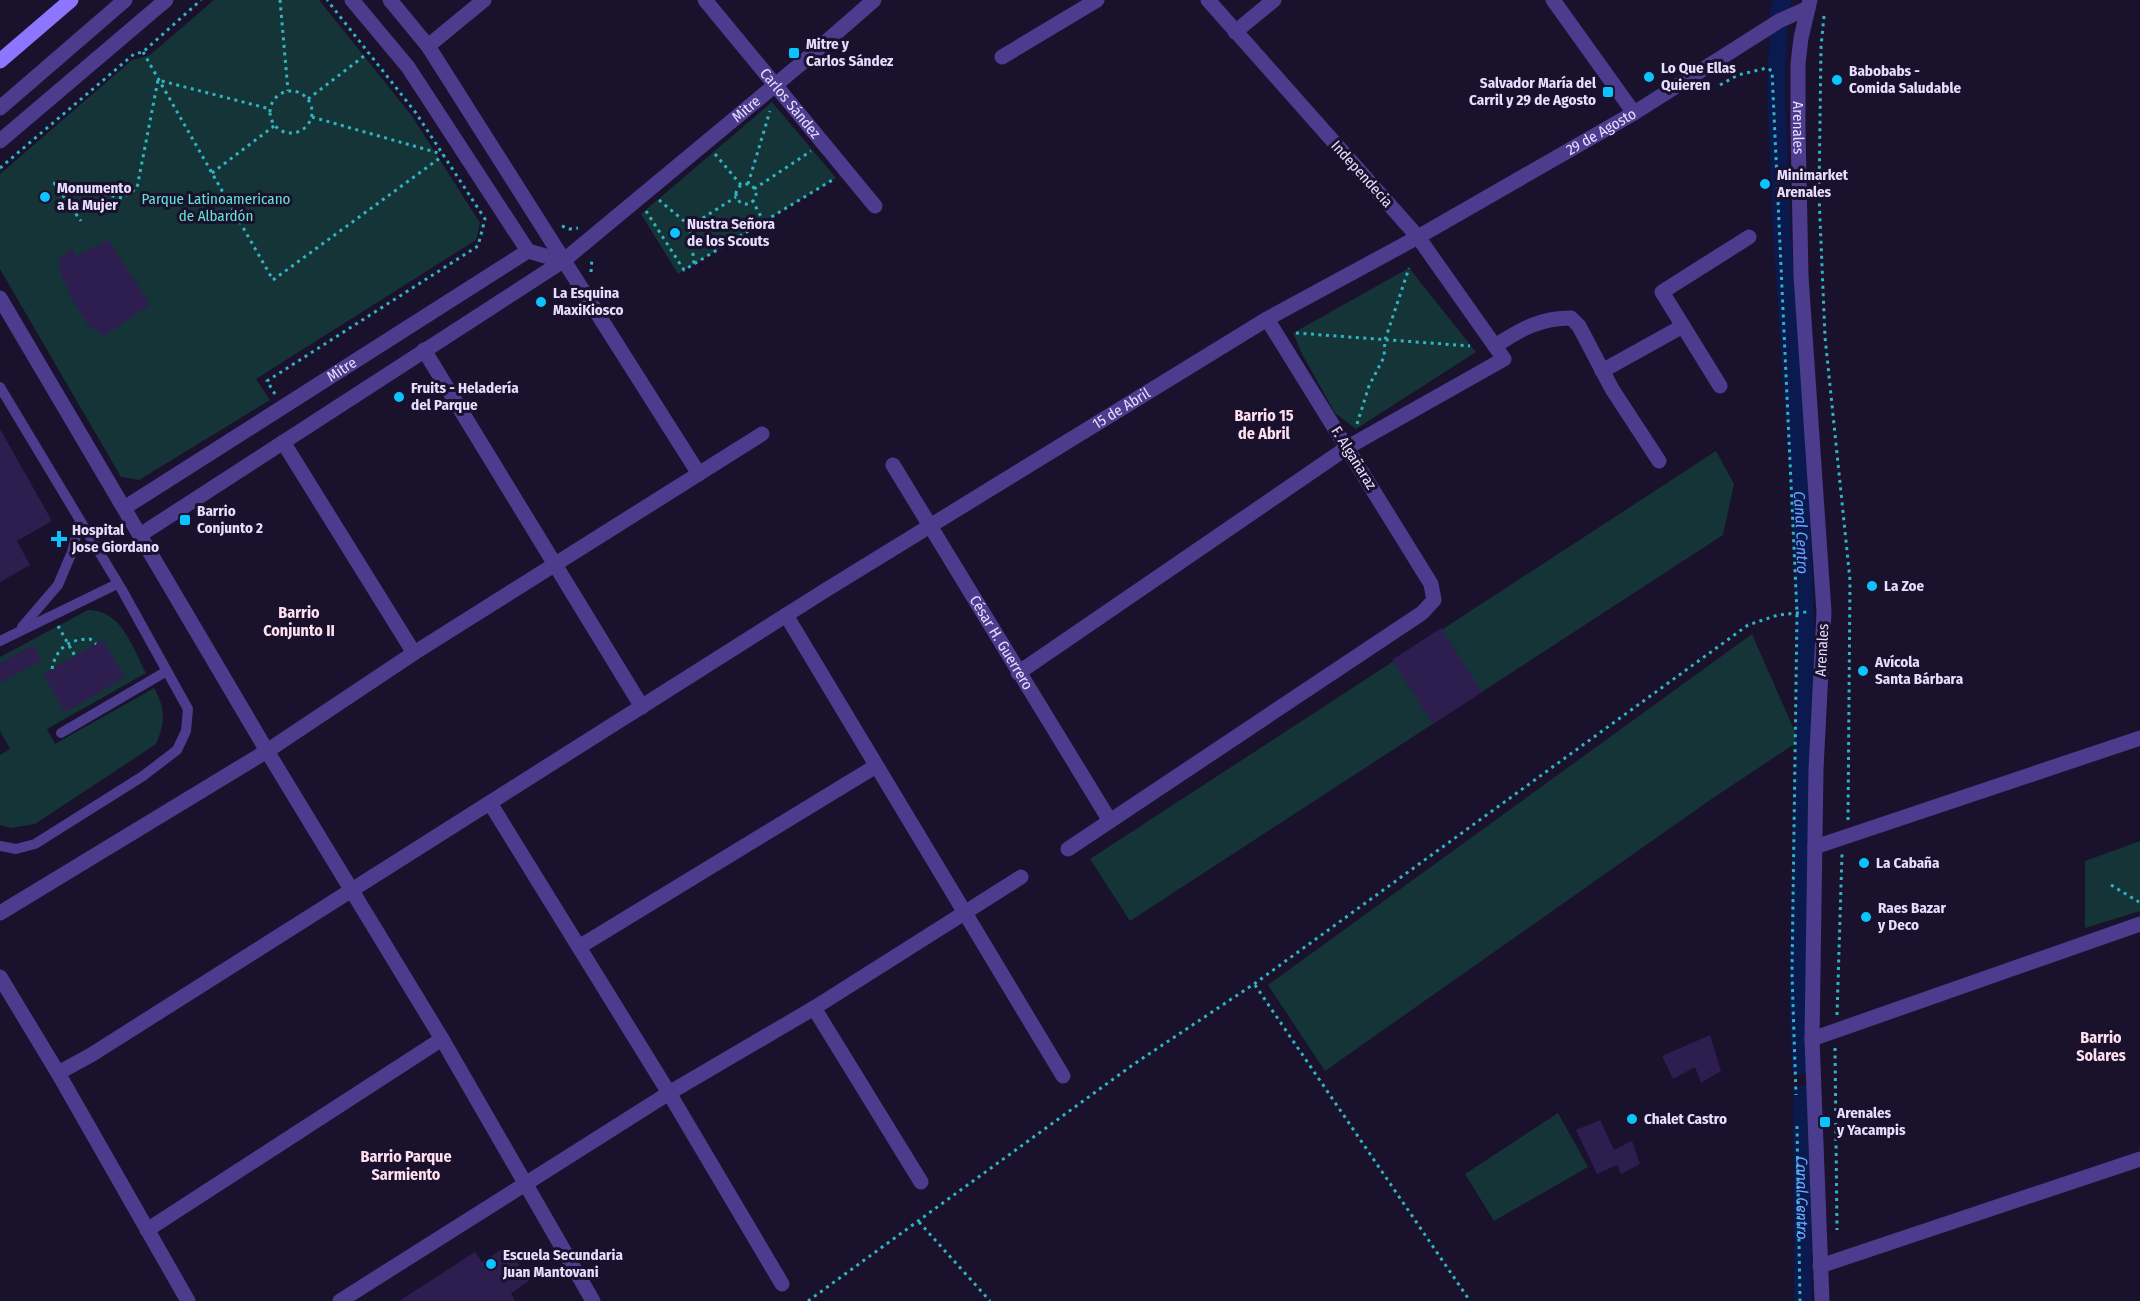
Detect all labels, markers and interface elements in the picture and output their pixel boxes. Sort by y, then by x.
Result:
place label: Mitre y Carlos Sández [806,35,894,70]
marker: Mitre y Carlos Sández [787,46,801,60]
place label: Lo Que Ellas Quieren [1661,59,1736,94]
place label: Babobabs - Comida Saludable [1849,62,1961,97]
street label: Carlos Sández [756,65,825,142]
marker: Lo Que Ellas Quieren [1642,70,1656,84]
marker: Babobabs - Comida Saludable [1830,73,1844,87]
place label: Salvador María del Carril y 29 de Agosto [1469,74,1597,109]
marker: Salvador María del Carril y 29 de Agosto [1601,85,1615,99]
street label: Mitre [728,92,764,126]
street label: Arenales [1789,101,1808,154]
street label: 29 de Agosto [1563,105,1640,159]
street label: Independecia [1327,137,1397,211]
place label: Minimarket Arenales [1776,166,1849,201]
marker: Minimarket Arenales [1758,177,1772,191]
place label: Monumento a la Mujer [57,179,131,214]
marker: Monumento a la Mujer [38,190,52,204]
park label: Parque Latinoamericano de Albardón [141,190,291,225]
place label: Nustra Señora de los Scouts [687,215,776,250]
marker: Nustra Señora de los Scouts [668,226,682,240]
place label: La Esquina MaxiKiosco [553,284,624,319]
marker: La Esquina MaxiKiosco [534,295,548,309]
street label: Mitre [324,353,360,386]
place label: Fruits - Heladería del Parque [411,379,519,414]
street label: 15 de Abril [1089,384,1153,433]
marker: Fruits - Heladería del Parque [392,390,406,404]
district label: Barrio 15 de Abril [1234,406,1294,443]
street label: F. Algañaraz [1327,423,1381,493]
water label: Canal Centro [1790,490,1812,574]
place label: Barrio Conjunto 2 [197,502,263,537]
marker: Barrio Conjunto 2 [178,513,192,527]
place label: Hospital Jose Giordano [71,521,159,556]
marker: Hospital Jose Giordano [50,530,68,548]
place label: La Zoe [1884,577,1925,595]
marker: La Zoe [1865,579,1879,593]
street label: César H. Guerrero [966,592,1037,693]
district label: Barrio Conjunto II [263,603,335,640]
street label: Arenales [1812,623,1832,677]
place label: Avícola Santa Bárbara [1874,653,1964,688]
marker: Avícola Santa Bárbara [1856,664,1870,678]
place label: La Cabaña [1876,854,1940,872]
marker: La Cabaña [1857,856,1871,870]
place label: Raes Bazar y Deco [1877,899,1946,934]
marker: Raes Bazar y Deco [1859,910,1873,924]
district label: Barrio Solares [2076,1028,2126,1065]
place label: Arenales y Yacampis [1836,1104,1906,1139]
place label: Chalet Castro [1644,1110,1727,1128]
marker: Chalet Castro [1625,1112,1639,1126]
marker: Arenales y Yacampis [1818,1115,1832,1129]
district label: Barrio Parque Sarmiento [360,1147,452,1184]
water label: Canal Centro [1792,1156,1812,1240]
place label: Escuela Secundaria Juan Mantovani [502,1246,623,1281]
marker: Escuela Secundaria Juan Mantovani [484,1257,498,1271]

